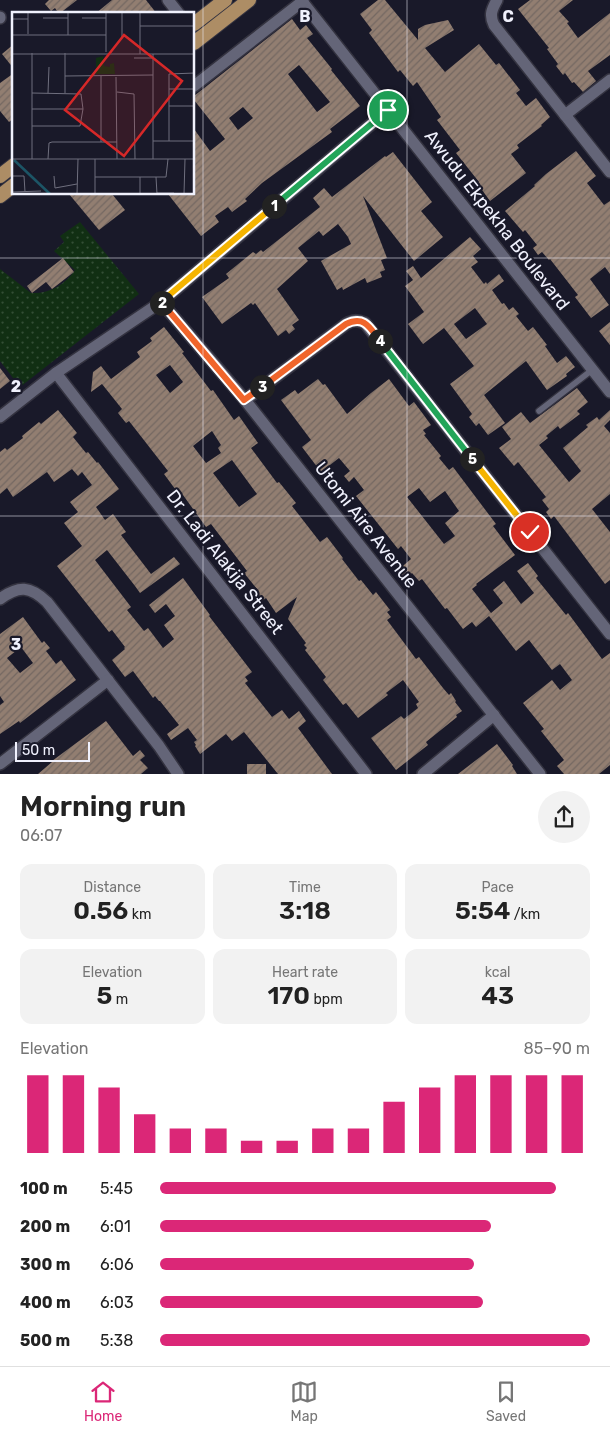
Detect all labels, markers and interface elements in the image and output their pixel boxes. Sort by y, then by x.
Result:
text: B [299,7,311,26]
text: C [502,7,514,26]
inset map [12,12,195,195]
pin [367,89,409,131]
icon: arrive [374,96,402,124]
street label: Awudu Ekpekha Boulevard [420,125,574,315]
pin: 1 [262,194,286,218]
text: 1 [271,198,278,215]
pin: 2 [150,290,174,316]
text: 2 [158,295,167,312]
pin: 4 [368,328,392,354]
text: 4 [376,333,385,350]
pin: 3 [250,374,274,400]
text: 2 [11,377,21,396]
text: 3 [258,379,267,396]
pin: 5 [460,446,484,472]
text: 5 [468,451,477,468]
street label: Utomi Aire Avenue [310,457,422,593]
street label: Dr. Ladi Alakija Street [162,485,288,639]
pin [509,511,551,553]
icon: check [516,518,544,546]
text: 3 [11,635,21,654]
scale bar [15,738,90,762]
text: 50 m [22,742,55,759]
text: Morning run [20,790,186,823]
button: share [538,791,590,843]
text: 06:07 [20,826,62,845]
text: Distance [84,879,141,896]
text: Time [289,879,321,896]
text: Pace [482,879,514,896]
text: 0.56 [73,896,128,925]
text: 3:18 [279,896,331,925]
text: 5:54 [455,896,510,925]
text: km [128,906,151,923]
text: /km [510,906,540,923]
text: Elevation [82,964,142,981]
text: Heart rate [272,964,338,981]
text: kcal [485,964,511,981]
text: 5 [96,981,112,1010]
text: 170 [267,981,310,1010]
text: 43 [481,981,514,1010]
text: m [112,991,128,1008]
text: bpm [310,991,343,1008]
text: Elevation [20,1039,89,1058]
text: 85–90 m [524,1039,590,1058]
text: 100 m [20,1179,68,1198]
text: 5:45 [100,1179,133,1198]
text: 200 m [20,1217,70,1236]
text: 6:01 [100,1217,131,1236]
text: 300 m [20,1255,70,1274]
text: 6:06 [100,1255,134,1274]
text: 400 m [20,1293,71,1312]
text: 6:03 [100,1293,134,1312]
text: 500 m [20,1331,70,1350]
text: 5:38 [100,1331,133,1350]
tab: Home [84,1378,122,1425]
tab: Map [290,1378,318,1425]
tab: Saved [486,1378,526,1425]

